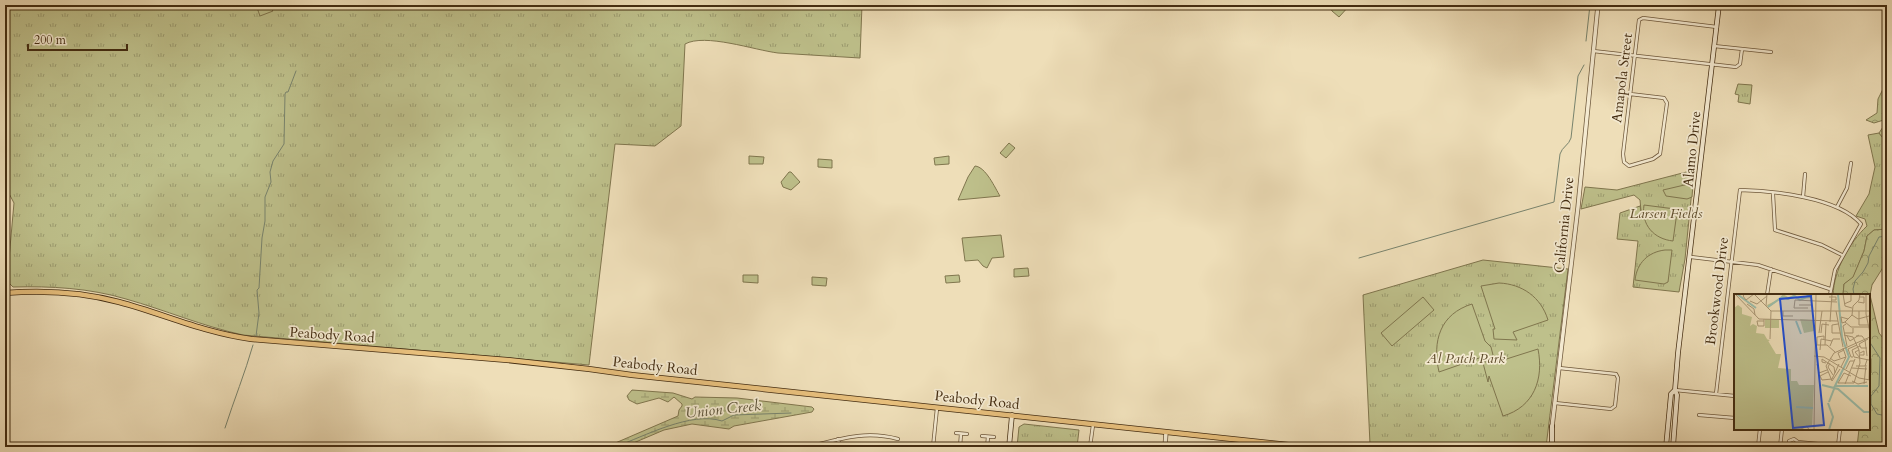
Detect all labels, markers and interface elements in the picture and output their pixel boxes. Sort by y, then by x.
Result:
scale bar [28,26,127,52]
text: 200 m [34,32,67,48]
street label: Amapola Street [1607,32,1637,124]
street label: Alamo Drive [1679,110,1705,188]
street label: California Drive [1549,176,1579,274]
park label: Larsen Fields [1629,204,1703,223]
street label: Brookwood Drive [1701,236,1733,346]
inset map [1734,294,1870,430]
street label: Peabody Road [289,323,376,347]
park label: Al Patch Park [1426,349,1505,368]
street label: Peabody Road [612,352,699,380]
street label: Peabody Road [934,386,1021,414]
water label: Union Creek [684,395,763,423]

